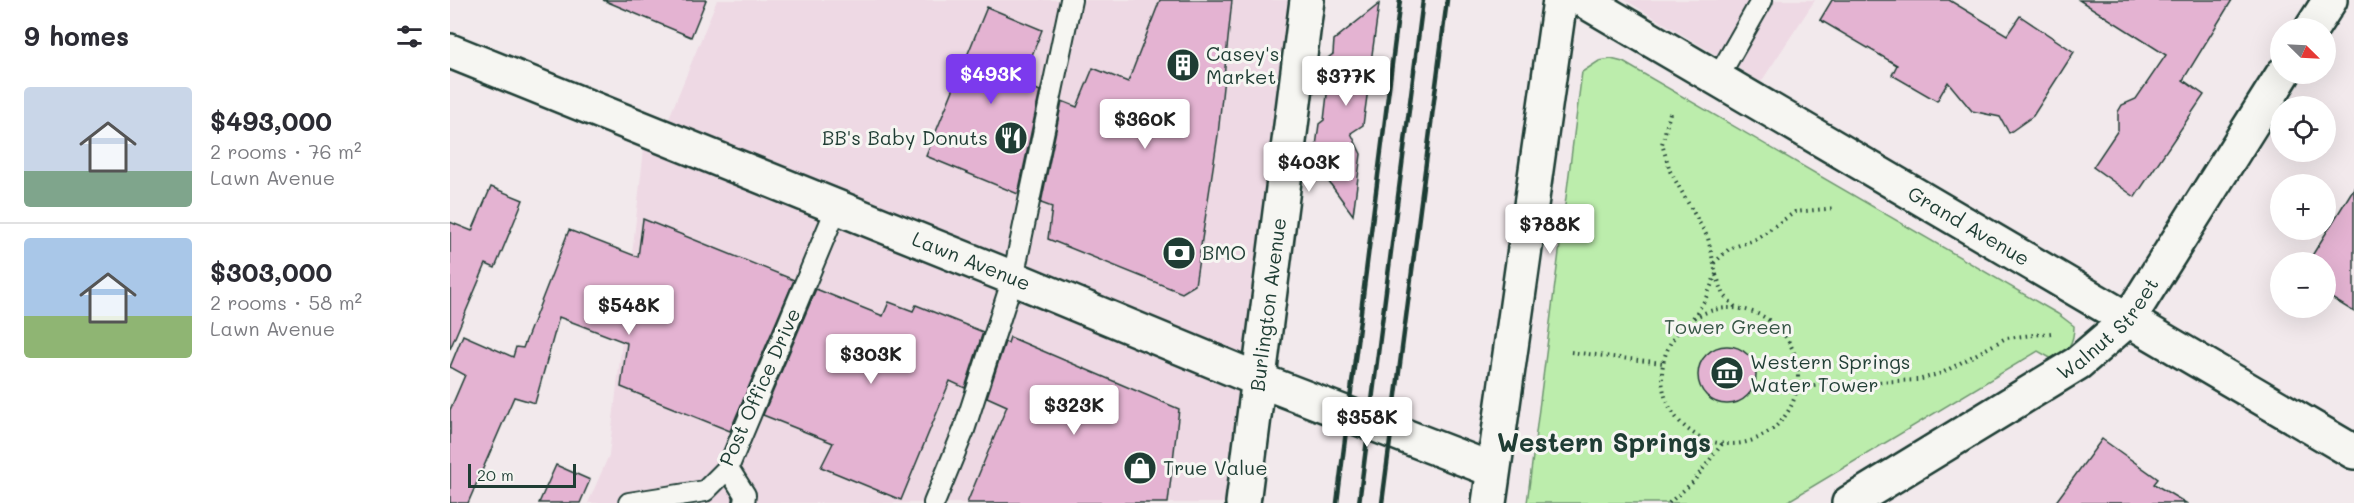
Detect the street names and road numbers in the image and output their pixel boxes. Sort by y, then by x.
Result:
street label: Grand Avenue [1904,179,2035,271]
street label: Burlington Avenue [1243,216,1291,393]
street label: Lawn Avenue [909,225,1035,296]
street label: Walnut Street [2052,272,2164,385]
street label: Post Office Drive [713,304,806,469]

